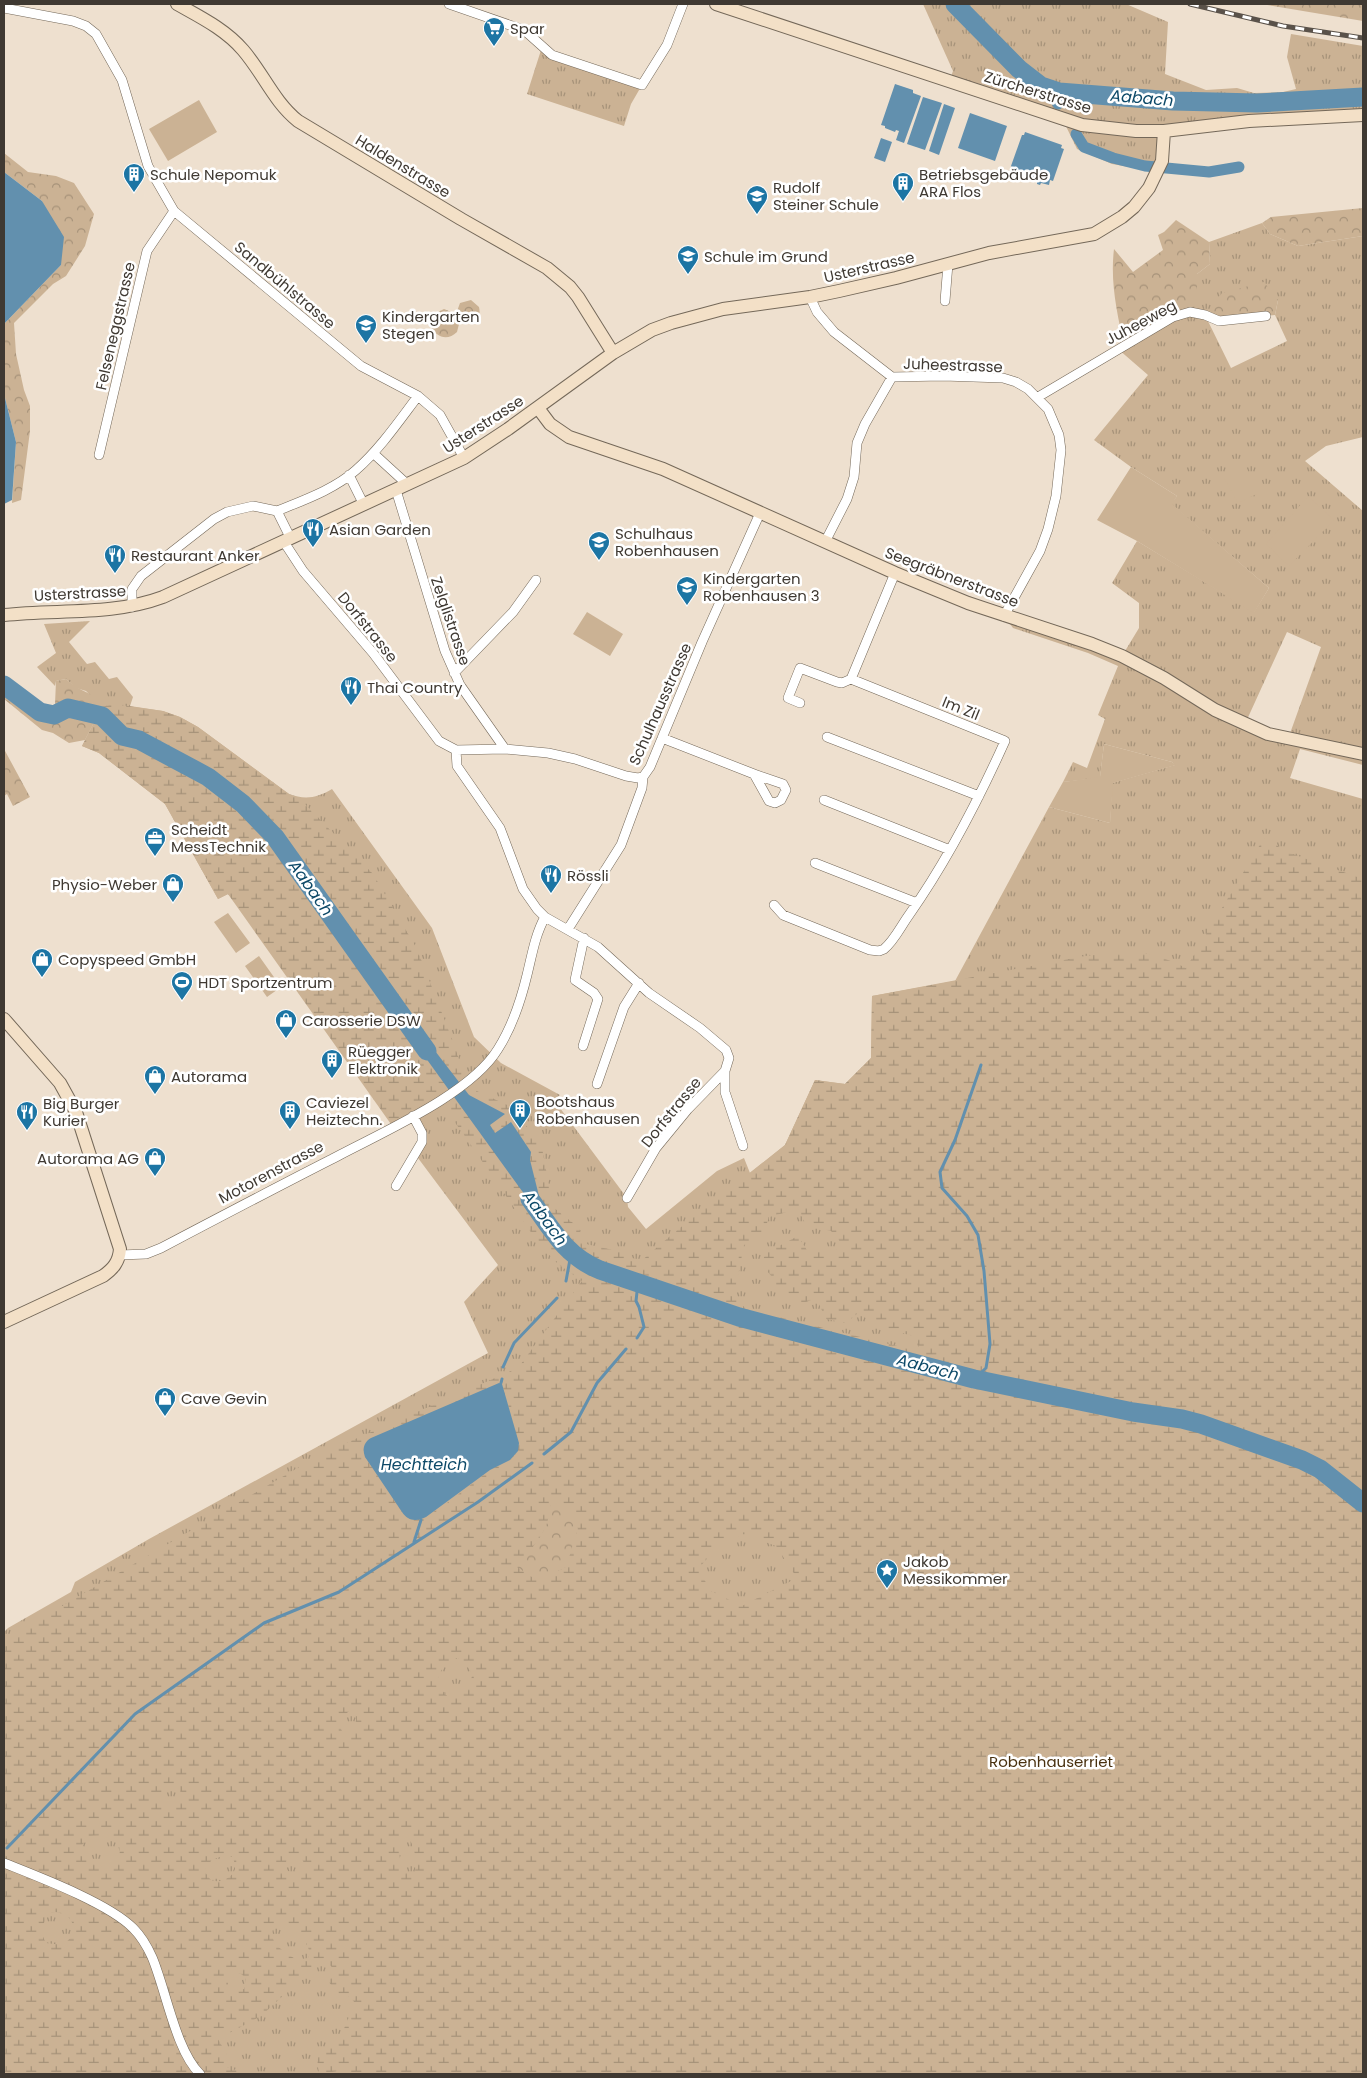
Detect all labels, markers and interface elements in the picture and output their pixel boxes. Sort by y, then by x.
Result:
supermarket icon: Spar [482,16,506,47]
place label: Spar [510,18,545,39]
street label: Zürcherstrasse [982,66,1094,118]
water label: Aabach [1109,84,1174,112]
street label: Haldenstrasse [352,129,454,203]
building icon: Schule Nepomuk [122,162,146,193]
place label: Schule Nepomuk [150,164,277,185]
place label: Betriebsgebäude ARA Flos [919,164,1048,202]
building icon: Betriebsgebäude ARA Flos [891,171,915,202]
place label: Rudolf Steiner Schule [773,177,879,215]
school or university icon: Rudolf Steiner Schule [745,184,769,215]
street label: Sandbühlstrasse [230,237,340,333]
school or university icon: Schule im Grund [676,244,700,275]
place label: Schule im Grund [704,246,828,267]
street label: Usterstrasse [822,246,916,288]
street label: Felseneggstrasse [90,260,140,392]
street label: Juheeweg [1102,295,1180,349]
place label: Kindergarten Stegen [382,306,480,344]
school or university icon: Kindergarten Stegen [354,313,378,344]
street label: Juheestrasse [903,353,1003,377]
street label: Usterstrasse [439,390,527,458]
restaurant icon: Asian Garden [301,517,325,548]
place label: Asian Garden [329,519,431,540]
place label: Schulhaus Robenhausen [615,523,719,561]
school or university icon: Schulhaus Robenhausen [587,530,611,561]
street label: Seegräbnerstrasse [882,542,1022,612]
restaurant icon: Restaurant Anker [103,543,127,574]
place label: Restaurant Anker [131,545,260,566]
place label: Kindergarten Robenhausen 3 [703,568,820,606]
street label: Zelglistrasse [426,574,476,668]
school or university icon: Kindergarten Robenhausen 3 [675,575,699,606]
street label: Usterstrasse [33,580,127,606]
street label: Dorfstrasse [333,587,403,667]
street label: Schulhausstrasse [624,639,696,769]
restaurant icon: Thai Country [339,675,363,706]
place label: Thai Country [367,677,463,698]
street label: Im Zil [939,691,983,725]
place label: Scheidt MessTechnik [171,819,266,857]
office icon: Scheidt MessTechnik [143,826,167,857]
water label: Aabach [283,855,339,920]
restaurant icon: Rössli [539,863,563,894]
place label: Rössli [567,865,609,886]
shop icon: Physio-Weber [161,872,185,903]
place label: Physio-Weber [52,874,157,895]
shop icon: Copyspeed GmbH [30,947,54,978]
place label: Copyspeed GmbH [58,949,196,970]
sports icon: HDT Sportzentrum [170,970,194,1001]
place label: HDT Sportzentrum [198,972,333,993]
shop icon: Carosserie DSW [274,1008,298,1039]
place label: Carosserie DSW [302,1010,421,1031]
place label: Rüegger Elektronik [348,1041,418,1079]
building icon: Rüegger Elektronik [320,1048,344,1079]
shop icon: Autorama [143,1064,167,1095]
place label: Autorama [171,1066,247,1087]
street label: Dorfstrasse [636,1072,706,1152]
place label: Bootshaus Robenhausen [536,1091,640,1129]
place label: Caviezel Heiztechn. [306,1092,382,1130]
place label: Big Burger Kurier [43,1093,120,1131]
building icon: Bootshaus Robenhausen [508,1098,532,1129]
building icon: Caviezel Heiztechn. [278,1099,302,1130]
restaurant icon: Big Burger Kurier [15,1100,39,1131]
street label: Motorenstrasse [215,1135,327,1209]
shop icon: Autorama AG [143,1146,167,1177]
place label: Autorama AG [37,1148,139,1169]
water label: Aabach [517,1185,573,1250]
water label: Aabach [894,1347,961,1386]
shop icon: Cave Gevin [153,1386,177,1417]
place label: Cave Gevin [181,1388,267,1409]
water label: Hechtteich [381,1453,467,1476]
place label: Jakob Messikommer [903,1551,1008,1589]
place icon: Jakob Messikommer [875,1558,899,1589]
park label: Robenhauserriet [989,1751,1113,1772]

